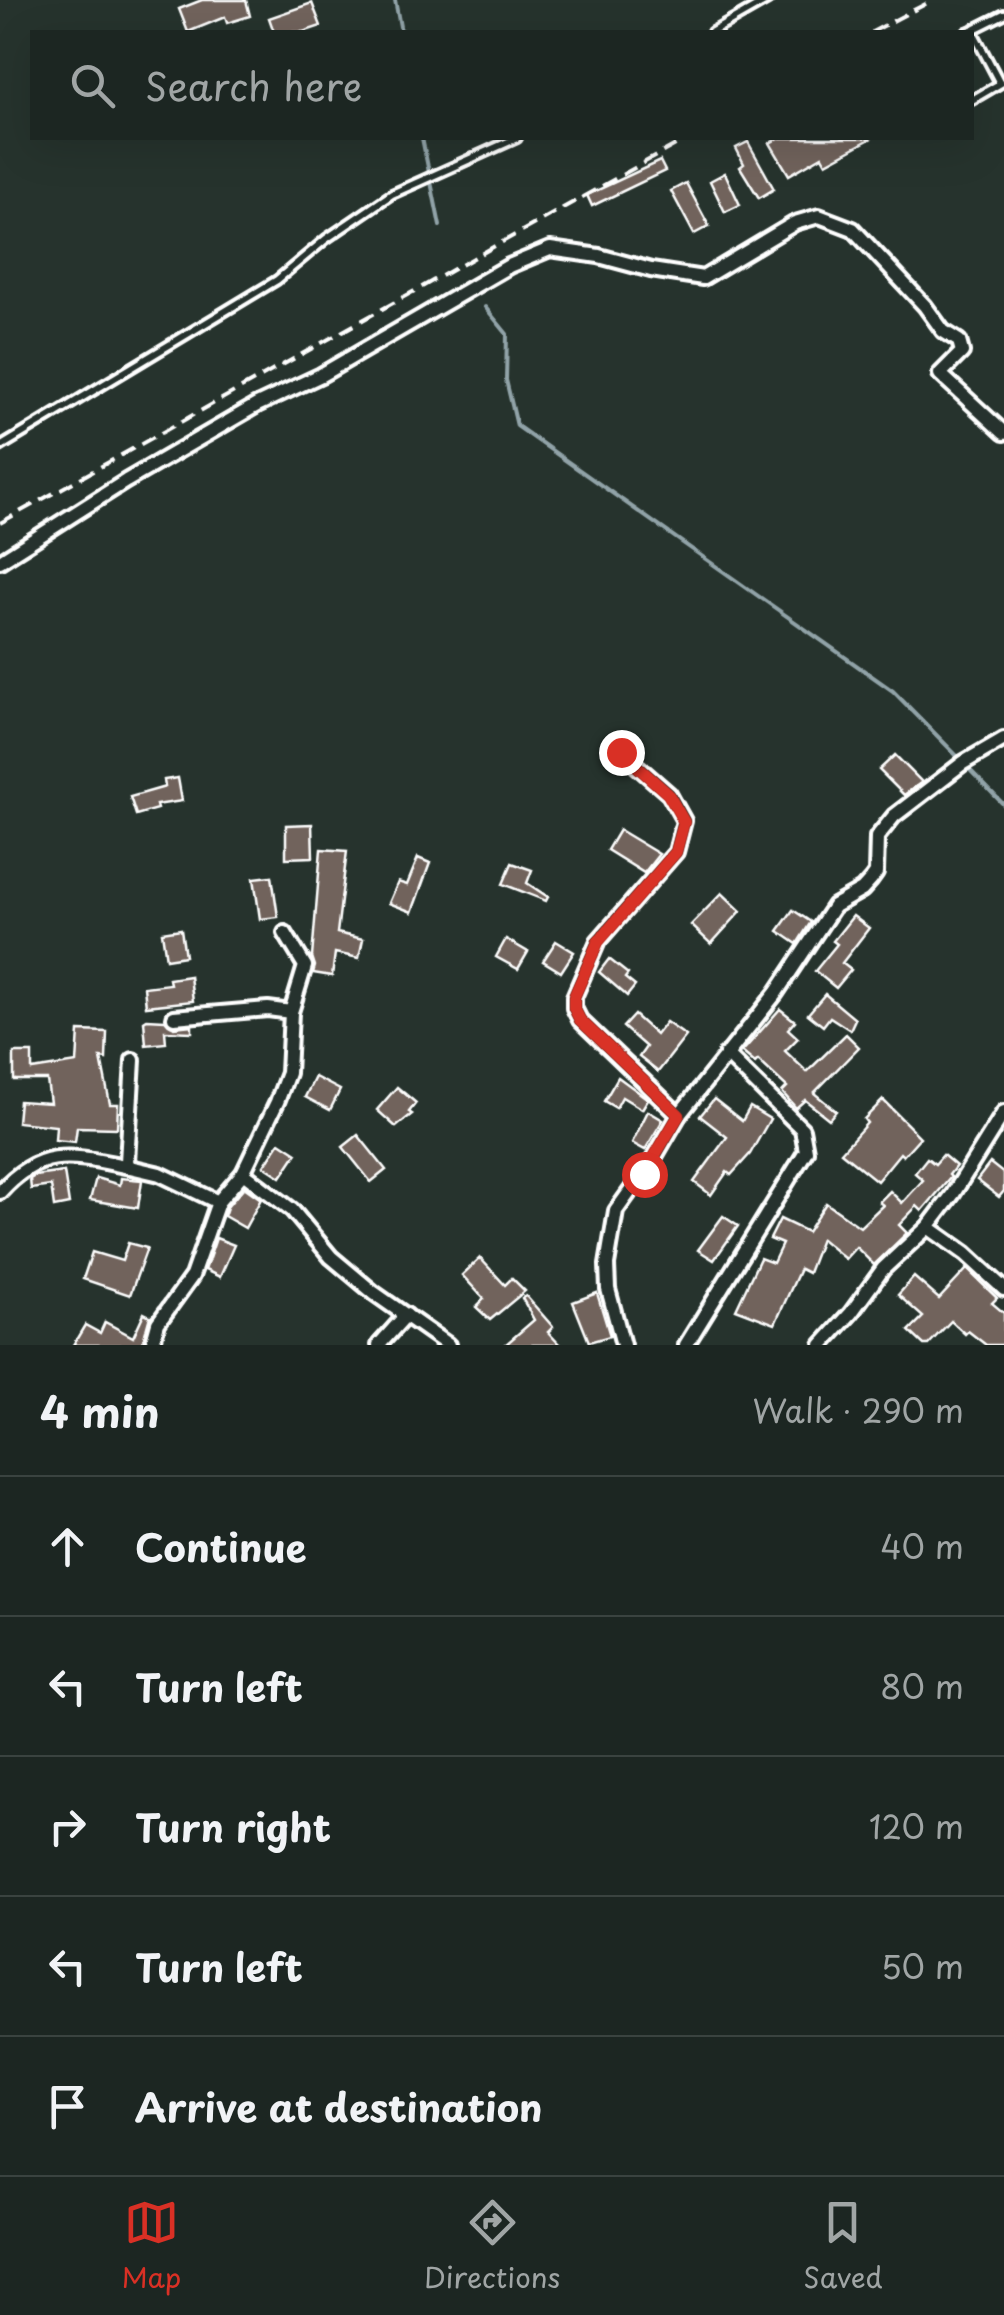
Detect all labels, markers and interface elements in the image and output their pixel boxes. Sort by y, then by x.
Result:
search box [30,30,974,140]
text: Search here [145,57,362,114]
icon: search [65,58,120,113]
route end [599,730,645,776]
route start [622,1152,668,1198]
text: 4 min [40,1379,160,1442]
text: Walk · 290 m [752,1386,964,1434]
text: Continue [135,1518,306,1575]
icon: ahead [40,1519,95,1574]
text: 40 m [880,1522,964,1570]
text: Turn left [135,1658,303,1715]
icon: left [40,1659,95,1714]
text: 80 m [880,1662,964,1710]
text: Turn right [135,1798,331,1855]
icon: right [40,1799,95,1854]
text: 120 m [869,1802,964,1850]
text: Turn left [135,1938,303,1995]
icon: left [40,1939,95,1994]
text: 50 m [881,1942,964,1990]
text: Arrive at destination [135,2078,543,2135]
icon: arrive [40,2079,95,2134]
tab: Map [121,2195,181,2298]
tab: Directions [424,2195,560,2298]
tab: Saved [803,2195,883,2298]

